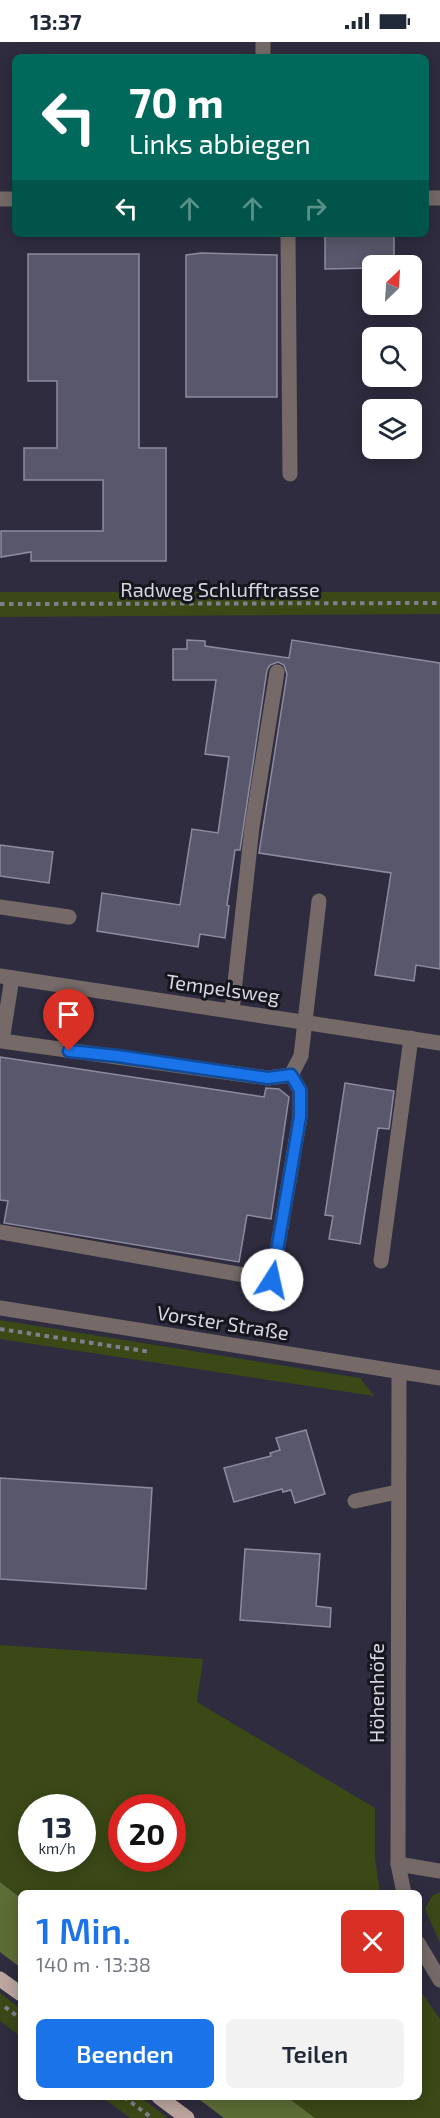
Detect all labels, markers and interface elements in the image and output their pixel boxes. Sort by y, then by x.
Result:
text: 13:37 [30,8,82,34]
text: 70 m [129,76,224,126]
icon: left [30,78,108,156]
text: Links abbiegen [129,127,311,159]
icon: left [110,192,143,225]
icon: ahead [173,192,206,225]
icon: ahead [236,192,269,225]
icon: right [299,192,332,225]
north arrow [362,255,422,315]
map controls [362,255,422,459]
button: search [362,327,422,387]
button: layers [362,399,422,459]
street label: Radweg Schlufftrasse [120,577,320,601]
street label: Tempelsweg [165,968,281,1008]
pin [43,989,94,1051]
icon: arrive [52,998,85,1031]
position arrow [240,1248,304,1312]
street label: Vorster Straße [155,1300,291,1344]
street label: Höhenhöfe [364,1643,388,1743]
speed limit sign: 20 [108,1794,186,1872]
text: 13 [42,1808,72,1844]
text: km/h [38,1839,76,1857]
text: 1 Min. [36,1908,131,1951]
button: close [341,1910,404,1973]
text: 140 m · 13:38 [36,1952,151,1976]
button: Beenden [36,2019,214,2088]
button: Teilen [226,2019,404,2088]

